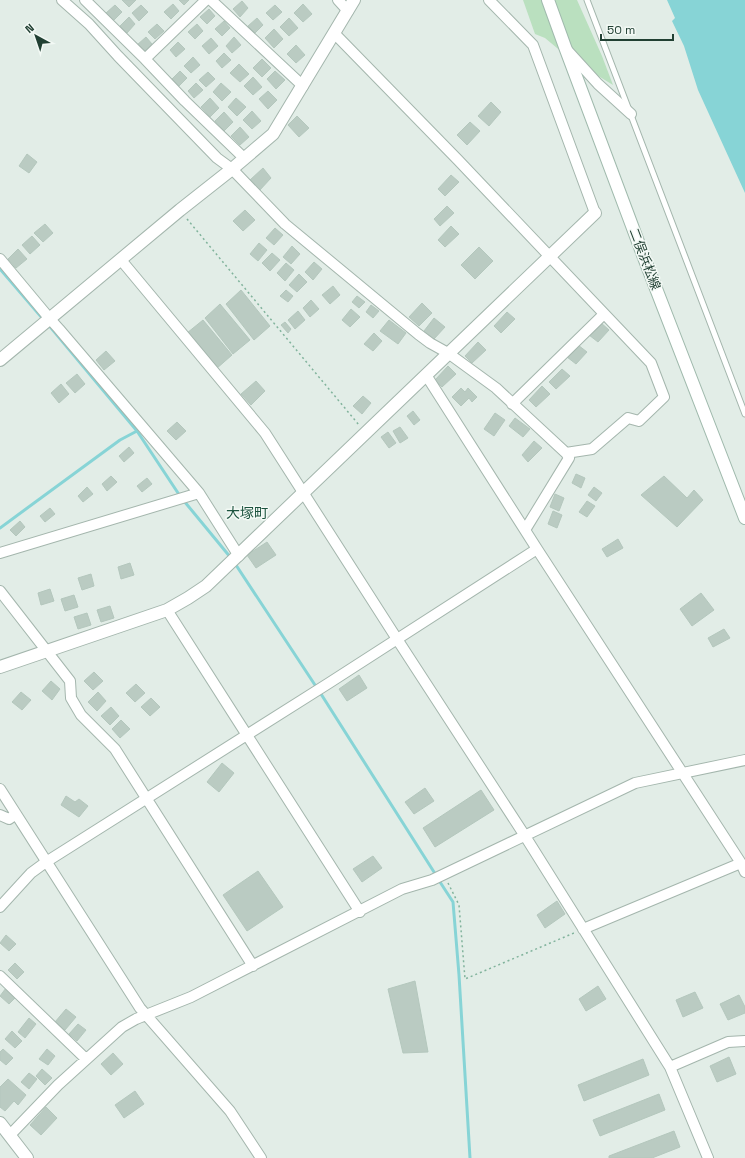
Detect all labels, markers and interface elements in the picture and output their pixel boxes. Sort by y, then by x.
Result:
north arrow [16,16,56,56]
scale bar [601,16,673,42]
text: N [22,21,37,36]
text: 50 m [607,22,635,38]
street label: 二俣浜松線 [625,226,665,292]
district label: 大塚町 [226,504,268,522]

